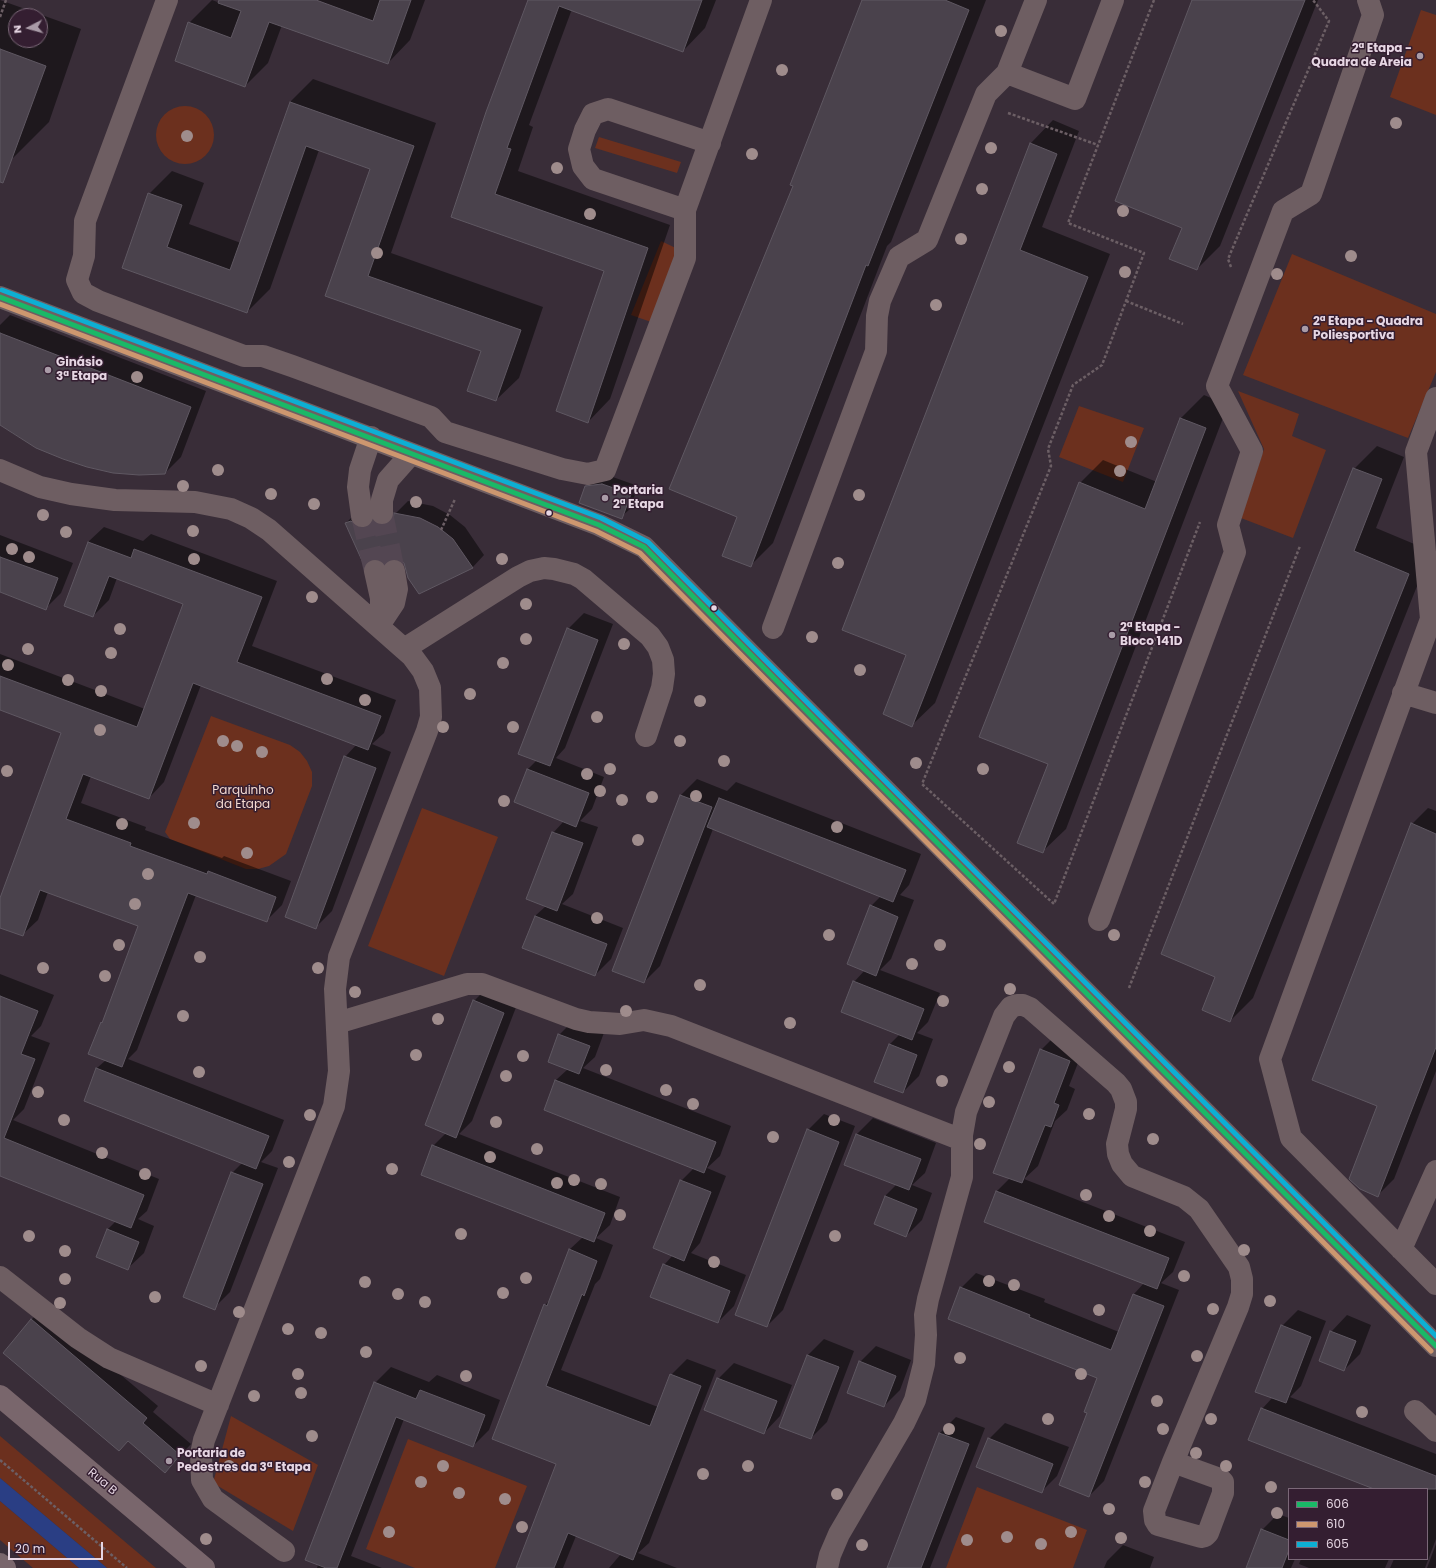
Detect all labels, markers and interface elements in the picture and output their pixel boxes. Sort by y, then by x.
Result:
north arrow [8,8,48,48]
text: N [9,24,25,34]
place label: 2ª Etapa - Quadra de Areia [1311,42,1412,70]
marker: 2ª Etapa - Quadra de Areia [1415,51,1425,61]
place label: 2ª Etapa - Quadra Poliesportiva [1313,315,1423,343]
marker: 2ª Etapa - Quadra Poliesportiva [1300,324,1310,334]
place label: Ginásio 3ª Etapa [56,356,107,384]
marker: Ginásio 3ª Etapa [43,365,53,375]
place label: Portaria 2ª Etapa [613,484,664,512]
marker: Portaria 2ª Etapa [600,493,610,503]
unlabelled marker [544,508,554,518]
unlabelled marker [709,603,719,613]
place label: 2ª Etapa - Bloco 141D [1120,621,1182,649]
marker: 2ª Etapa - Bloco 141D [1107,630,1117,640]
park label: Parquinho da Etapa [212,784,274,812]
place label: Portaria de Pedestres da 3ª Etapa [177,1447,311,1475]
marker: Portaria de Pedestres da 3ª Etapa [164,1456,174,1466]
street label: Rua B [84,1466,120,1498]
legend [1288,1488,1428,1560]
text: 606 [1326,1495,1349,1512]
text: 610 [1326,1515,1345,1532]
scale bar [10,1534,105,1560]
text: 605 [1326,1535,1349,1552]
text: 20 m [15,1540,45,1557]

